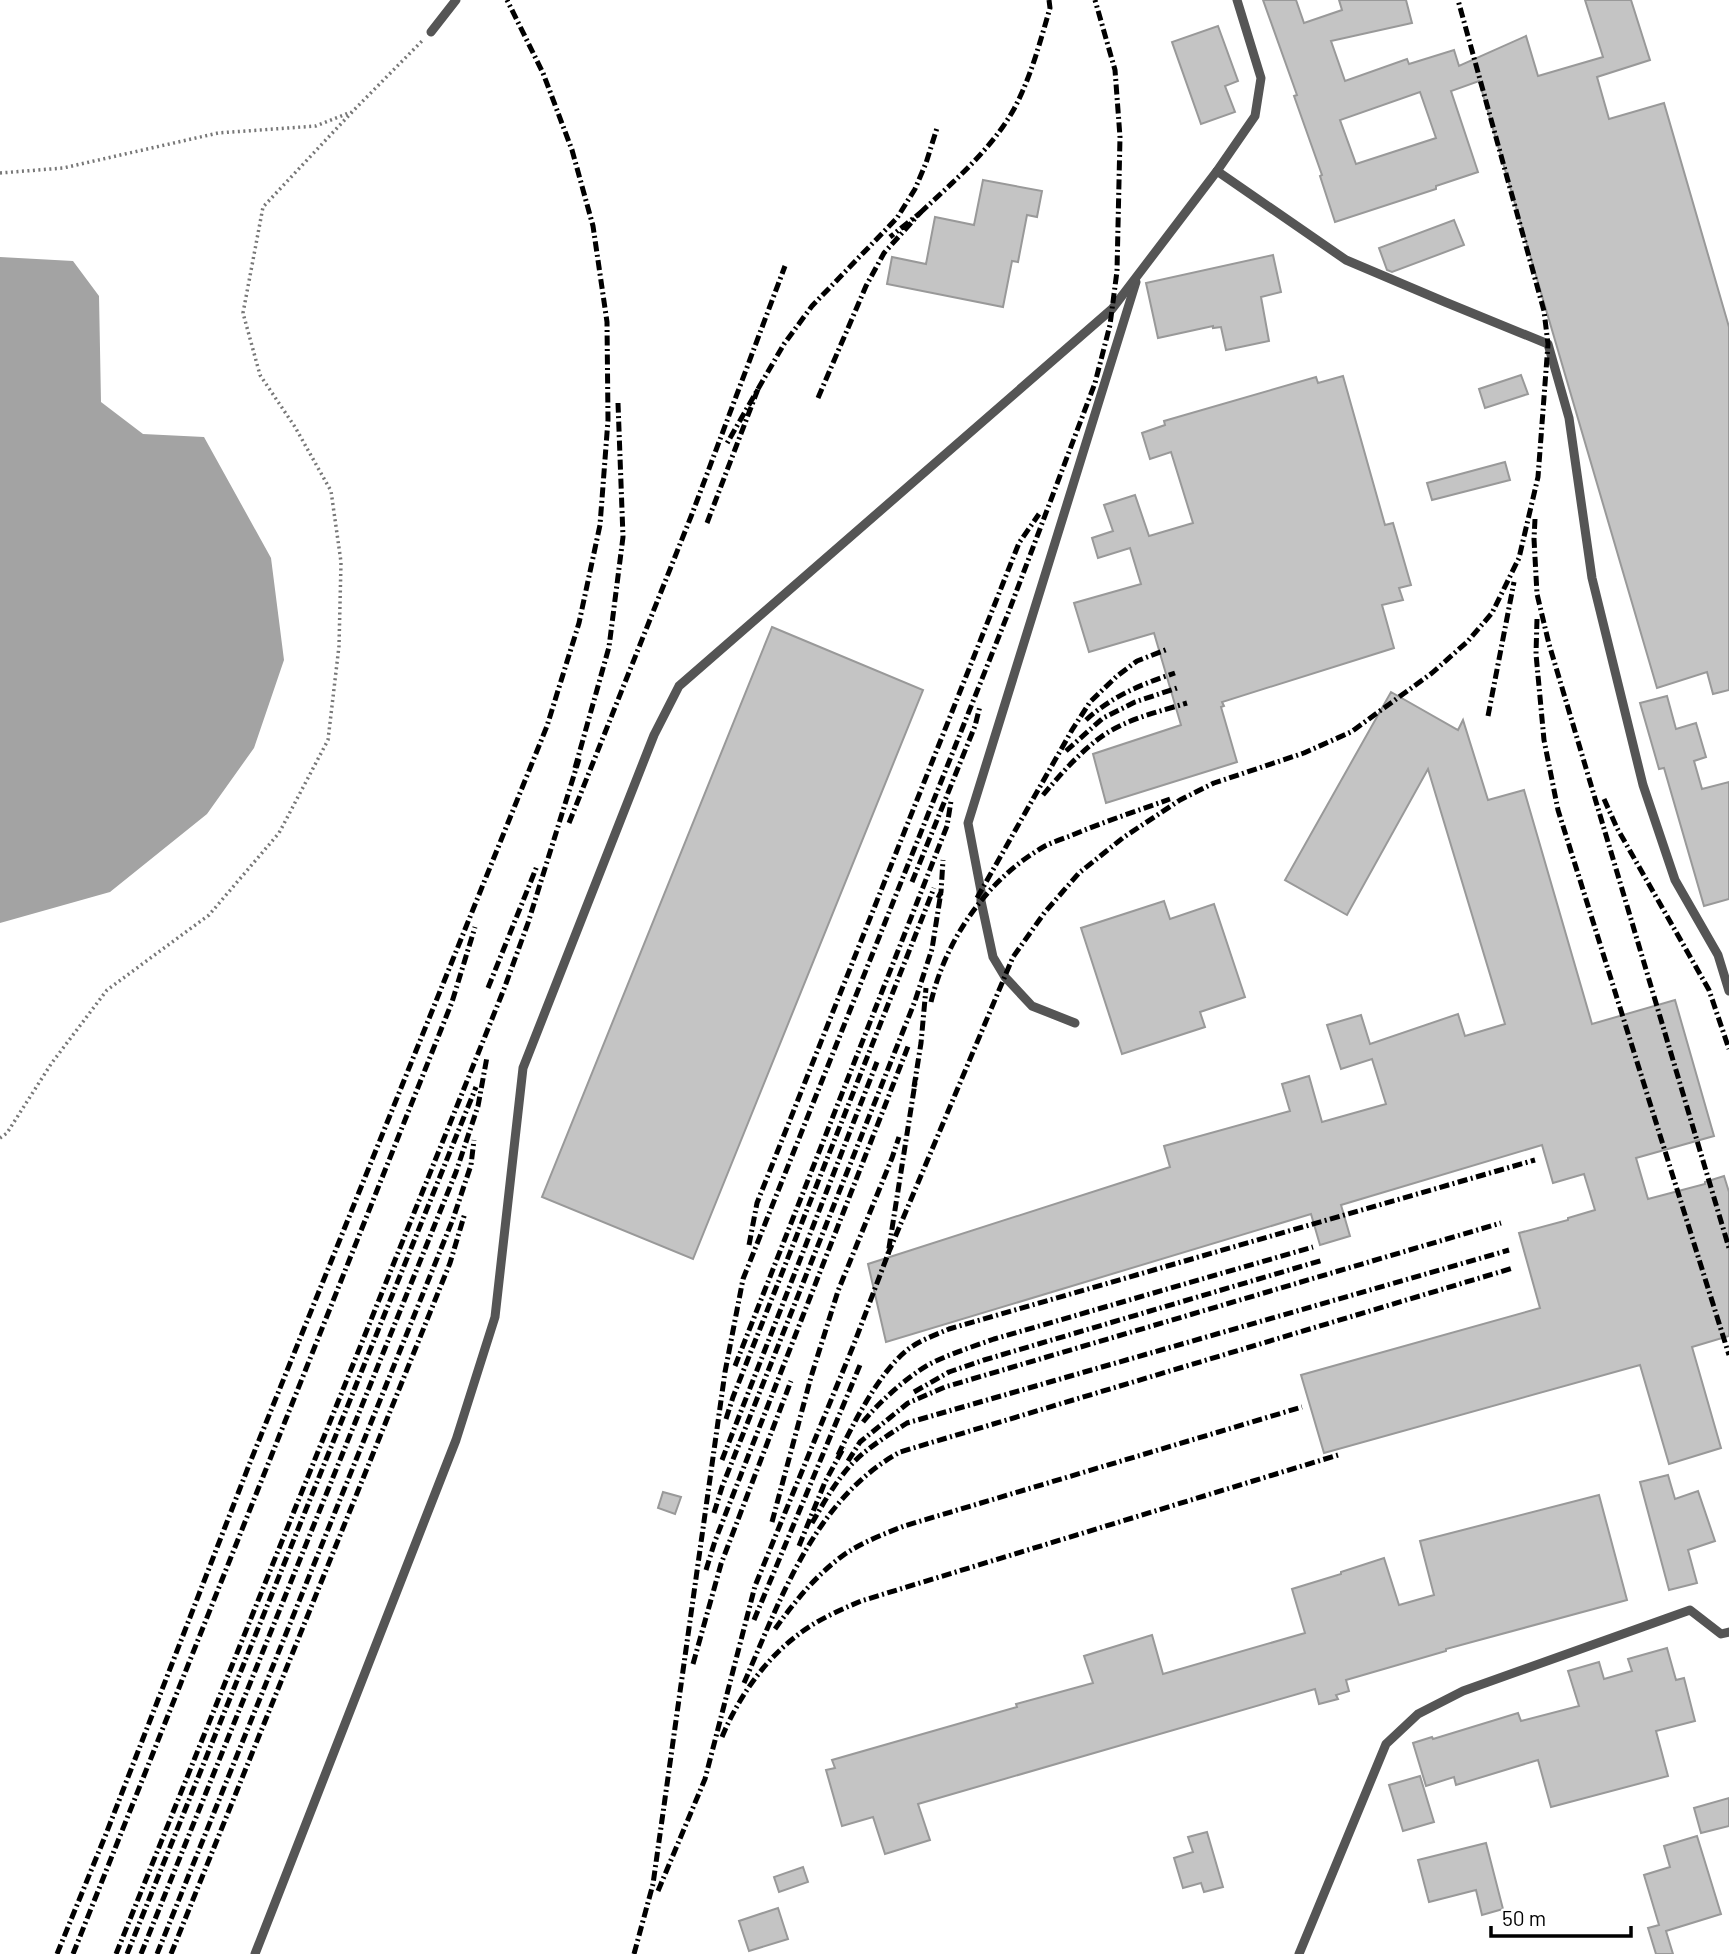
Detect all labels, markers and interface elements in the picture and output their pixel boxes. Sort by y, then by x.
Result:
scale bar [1491,1895,1631,1939]
text: 50 m [1502,1905,1546,1930]

